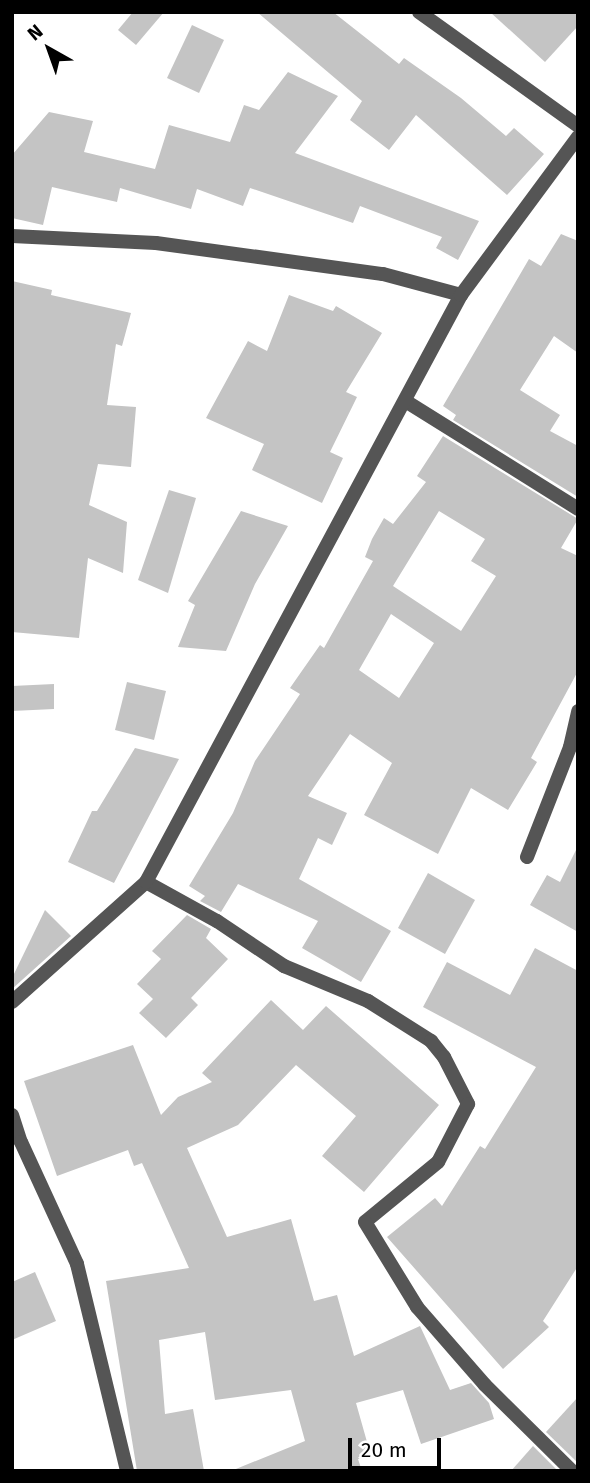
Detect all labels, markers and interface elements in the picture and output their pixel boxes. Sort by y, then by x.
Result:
north arrow [14,14,84,84]
text: N [23,20,47,45]
scale bar [352,1424,445,1468]
text: 20 m [361,1437,407,1463]

